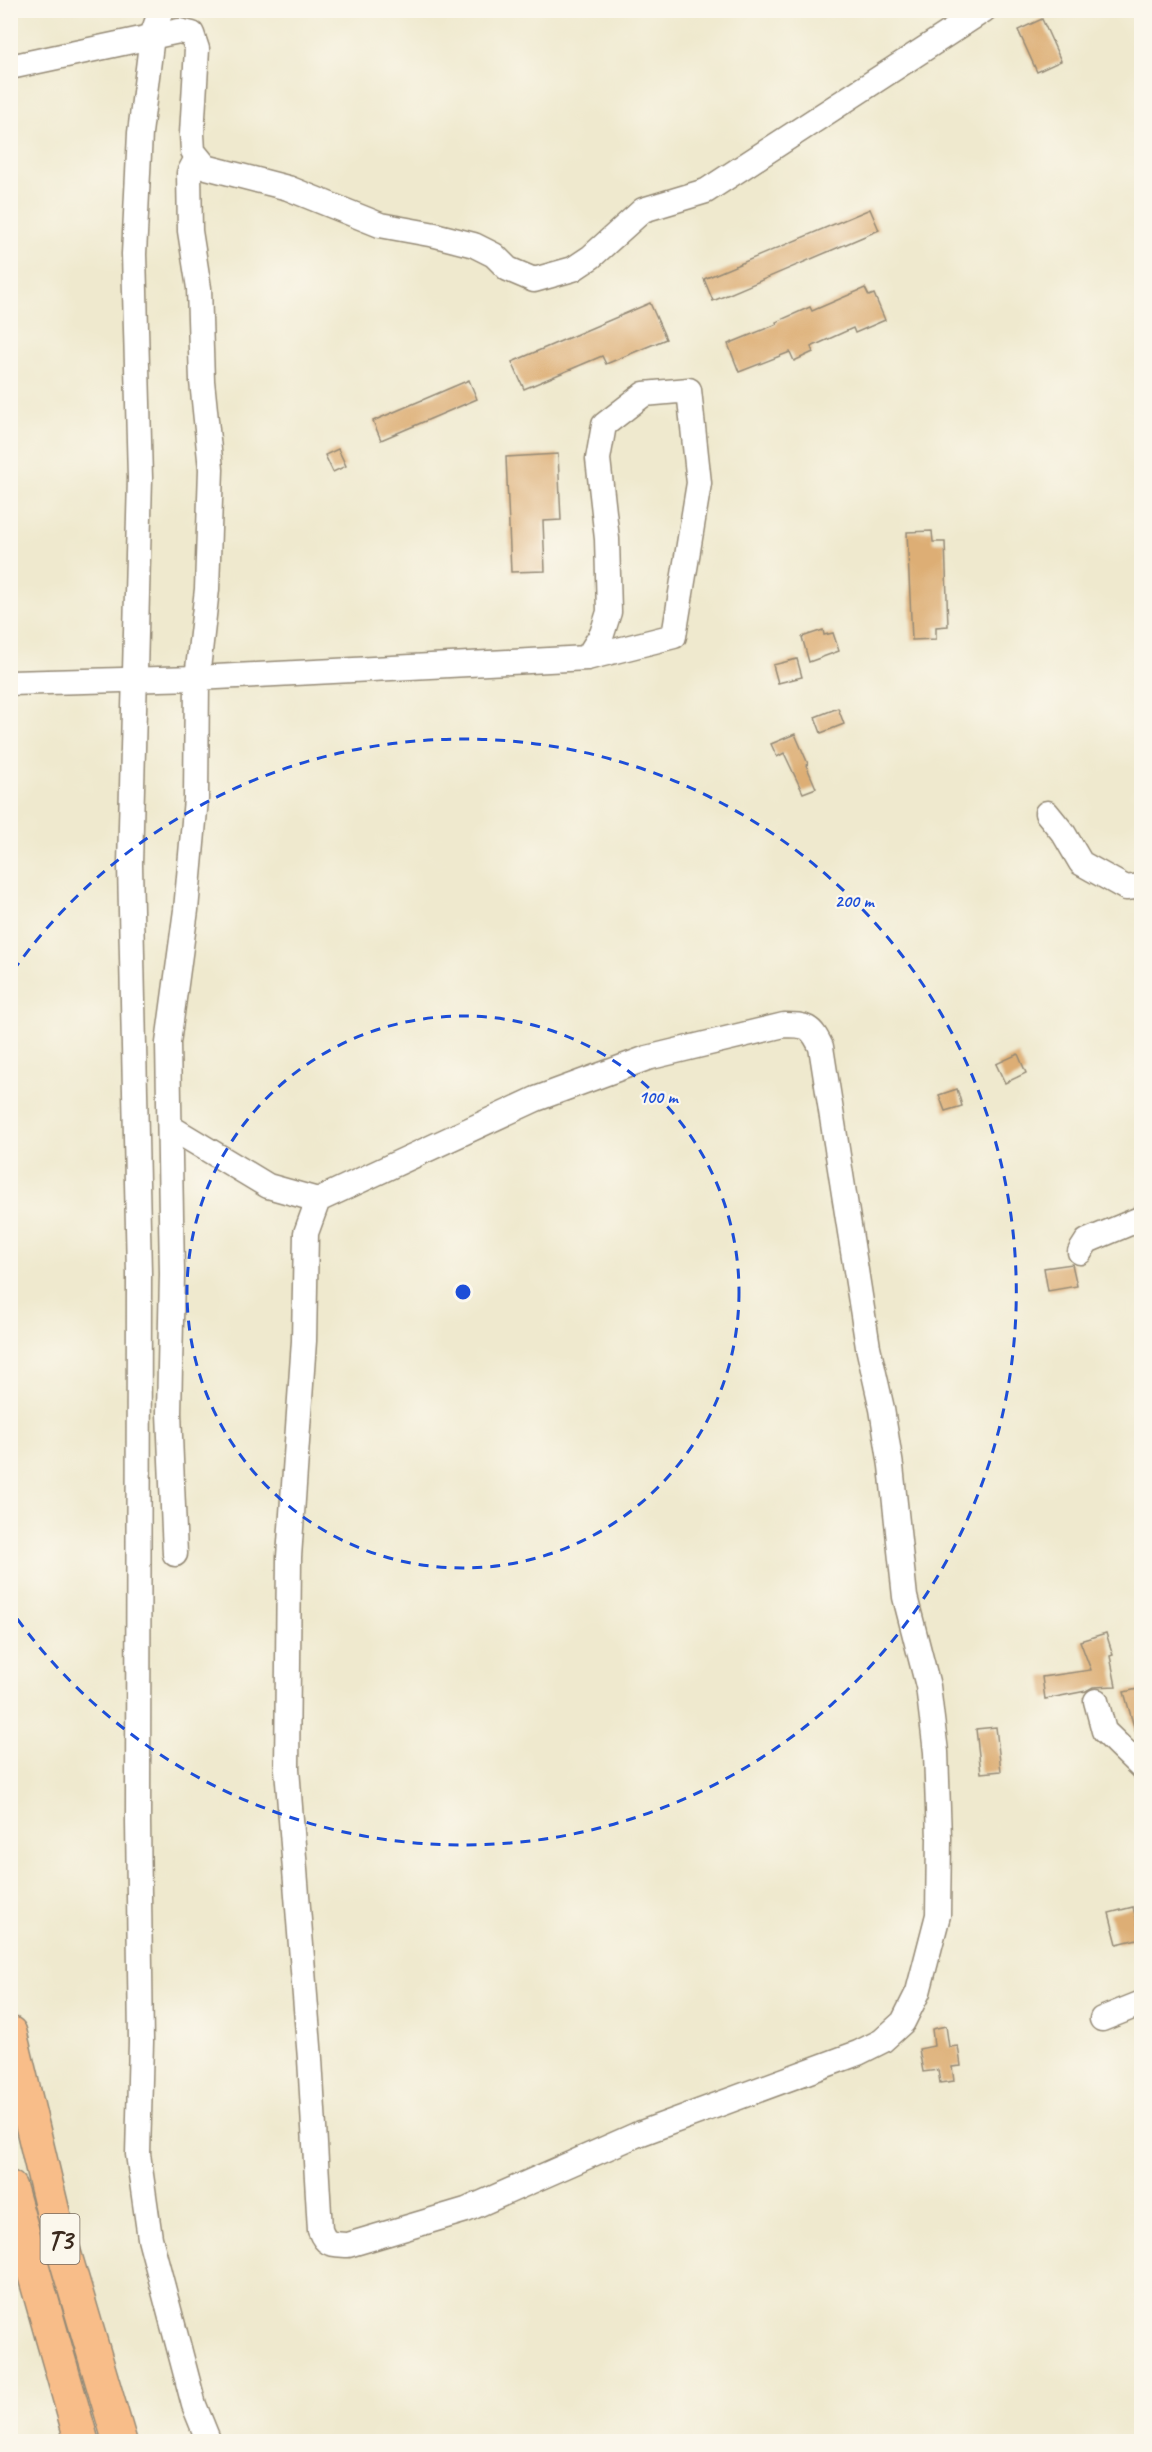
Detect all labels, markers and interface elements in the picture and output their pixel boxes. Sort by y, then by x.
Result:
text: 200 m [835,890,875,912]
text: 100 m [639,1086,679,1108]
centre of rings [453,1282,473,1302]
road number: T3 [40,2214,80,2264]

